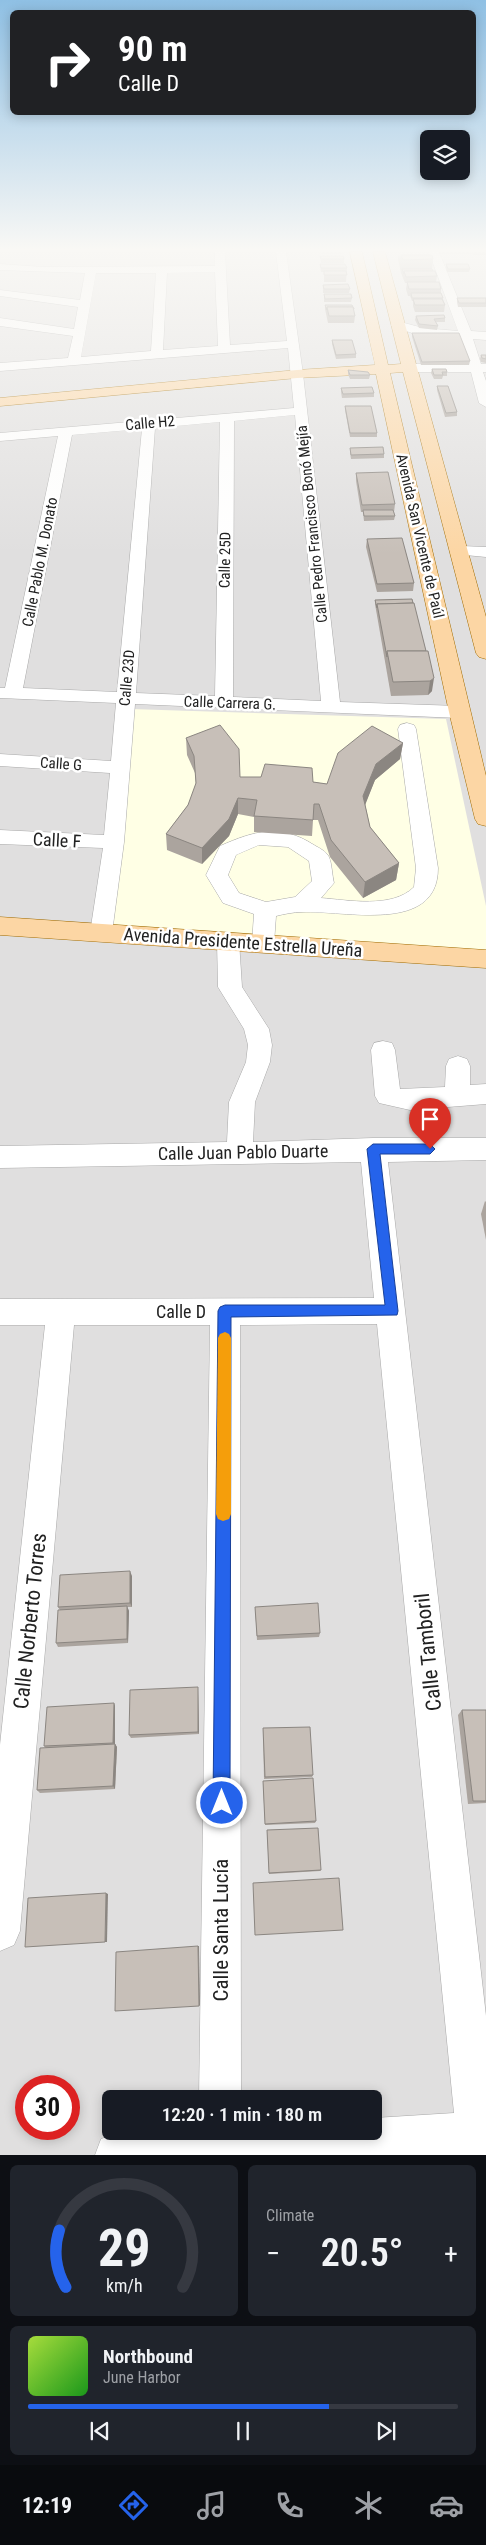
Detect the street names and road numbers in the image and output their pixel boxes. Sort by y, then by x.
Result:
street label: Calle H2 [124,412,176,434]
street label: Calle Pedro Francisco Bonó Mejía [293,424,331,624]
street label: Avenida San Vicente de Paúl [392,452,448,620]
street label: Calle Pablo M. Donato [19,496,61,628]
street label: Calle 25D [216,532,234,588]
street label: Calle 23D [116,649,138,707]
street label: Calle Carrera G. [183,692,277,714]
street label: Calle G [39,754,83,774]
street label: Calle F [32,828,82,852]
street label: Avenida Presidente Estrella Ureña [123,923,363,961]
street label: Calle Juan Pablo Duarte [158,1140,328,1164]
street label: Calle D [156,1301,206,1322]
street label: Calle Norberto Torres [9,1532,51,1710]
street label: Calle Tamboril [410,1592,446,1712]
street label: Calle Santa Lucía [209,1859,233,2001]

